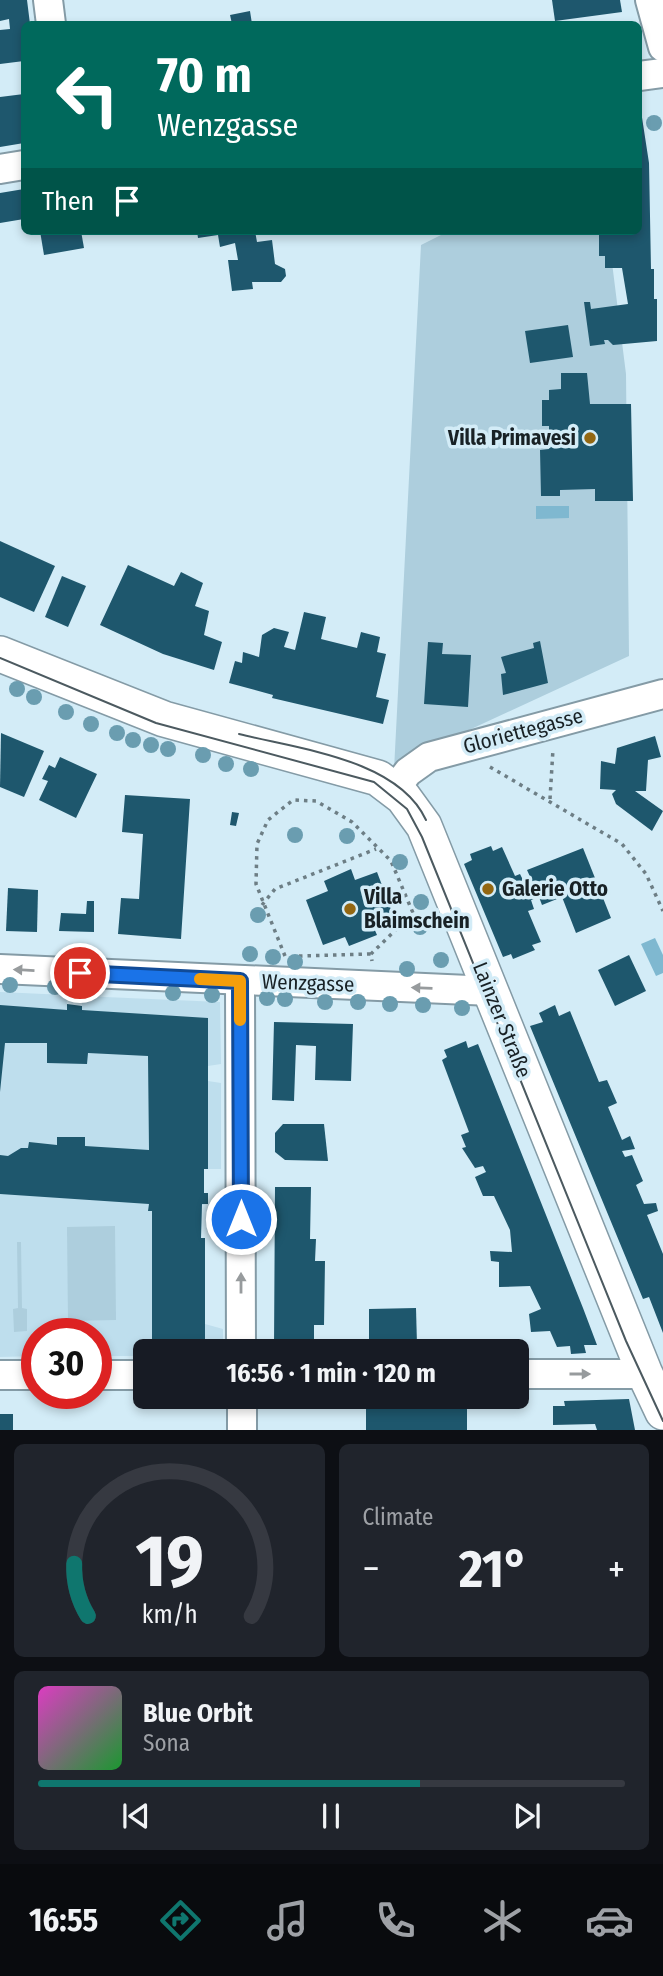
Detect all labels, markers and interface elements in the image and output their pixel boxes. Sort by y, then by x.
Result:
text: 70 m [157,46,252,105]
icon: left [42,49,133,140]
text: Wenzgasse [157,106,298,144]
icon: arrive [108,182,146,220]
text: Then [42,186,94,217]
place label: Villa Primavesi [447,425,576,451]
marker: Villa Primavesi [582,430,598,446]
street label: Gloriettegasse [460,703,586,759]
place label: Galerie Otto [502,876,608,902]
marker: Galerie Otto [480,881,496,897]
place label: Villa Blaimschein [363,884,470,934]
marker: Villa Blaimschein [342,901,358,917]
pin [50,943,110,1003]
icon: arrive [61,954,99,992]
street label: Lainzer Straße [467,958,537,1082]
one-way arrow [13,964,35,975]
street label: Wenzgasse [261,968,355,998]
one-way arrow [411,982,433,993]
position arrow [204,1182,278,1256]
one-way arrow [235,1272,247,1294]
speed limit sign: 30 [21,1318,112,1409]
text: 16:56 · 1 min · 120 m [226,1358,436,1389]
one-way arrow [570,1368,592,1380]
text: Climate [363,1503,433,1531]
text: 19 [135,1519,203,1606]
text: 21° [459,1538,528,1601]
text: − [363,1546,380,1592]
text: + [608,1546,625,1592]
text: km/h [141,1600,197,1630]
text: Blue Orbit [143,1698,253,1729]
text: Sona [143,1729,190,1757]
icon: previous [117,1797,155,1835]
icon: pause [312,1797,350,1835]
icon: next [508,1797,546,1835]
icon: directions [156,1896,205,1945]
icon: music [263,1896,312,1945]
icon: phone [371,1896,420,1945]
icon: climate [478,1896,527,1945]
icon: car [585,1896,634,1945]
text: 16:55 [29,1901,98,1939]

